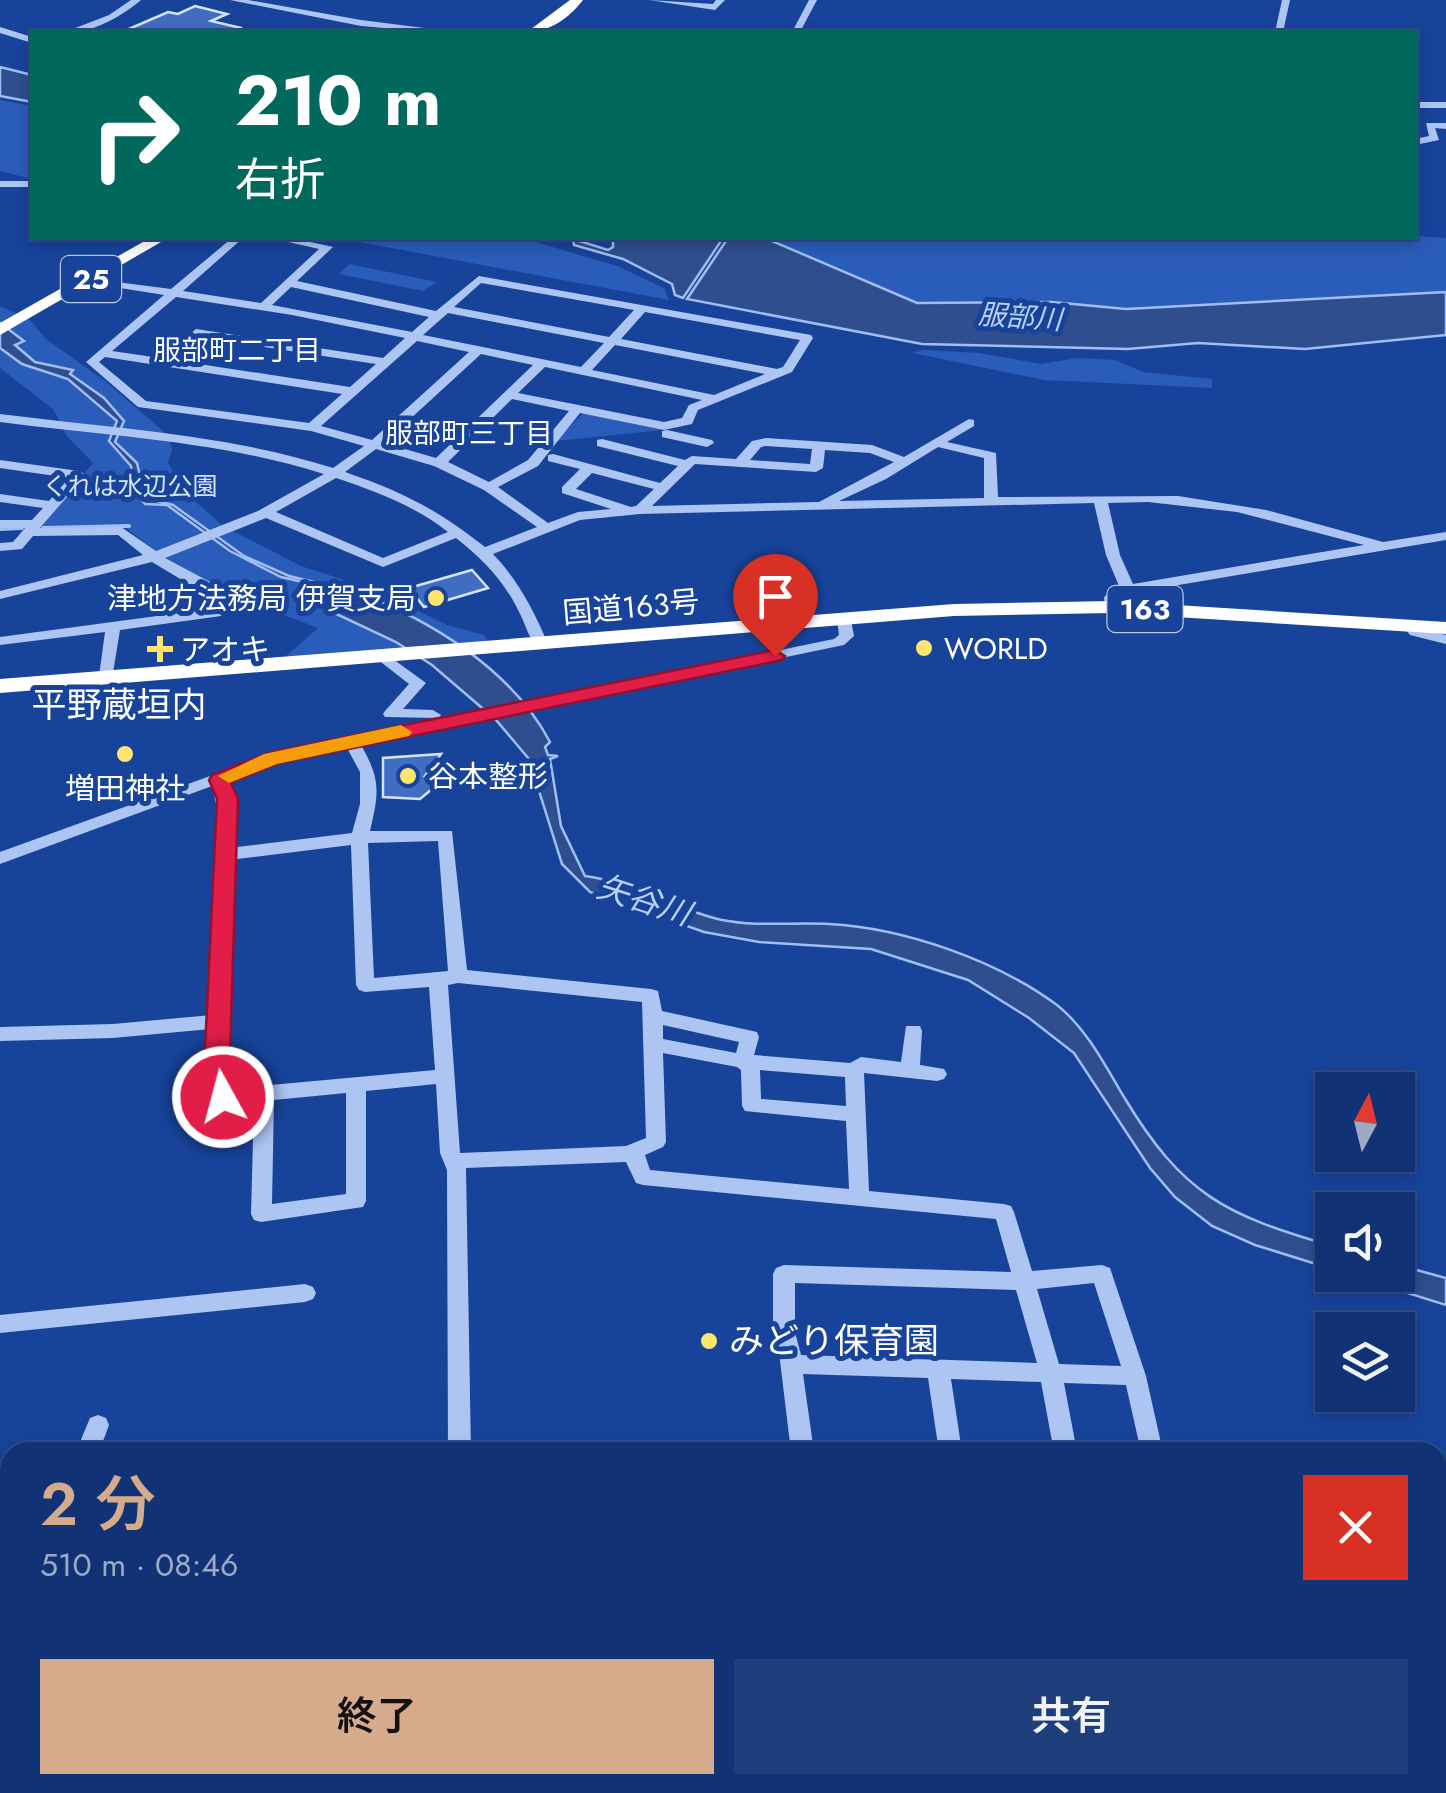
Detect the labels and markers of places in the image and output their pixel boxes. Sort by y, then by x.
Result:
pin [733,554,818,657]
place label: 津地方法務局 伊賀支局 [107,577,416,620]
marker: 津地方法務局 伊賀支局 [425,587,447,609]
place label: WORLD [944,627,1048,670]
place label: アオキ [180,628,270,671]
marker: WORLD [913,637,935,659]
marker: アオキ [149,638,171,660]
marker: 増田神社 [114,743,136,765]
place label: 谷本整形 [428,755,548,798]
marker: 谷本整形 [397,765,419,787]
place label: 増田神社 [65,767,185,810]
place label: みどり保育園 [729,1316,939,1366]
marker: みどり保育園 [698,1330,720,1352]

